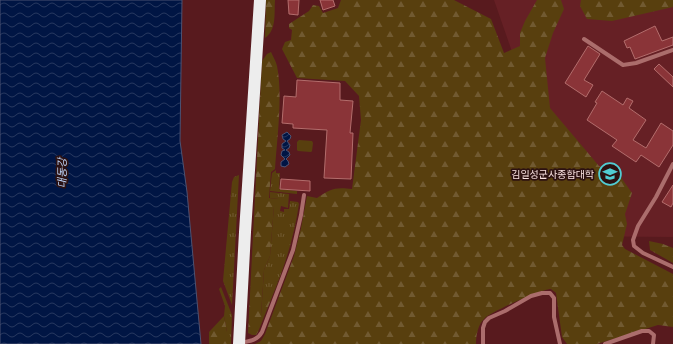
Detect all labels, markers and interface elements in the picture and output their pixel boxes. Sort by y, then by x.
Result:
water label: 대동강 [56,156,69,188]
school or university icon: 김일성군사종합대학 [597,161,623,187]
place label: 김일성군사종합대학 [511,169,595,181]

